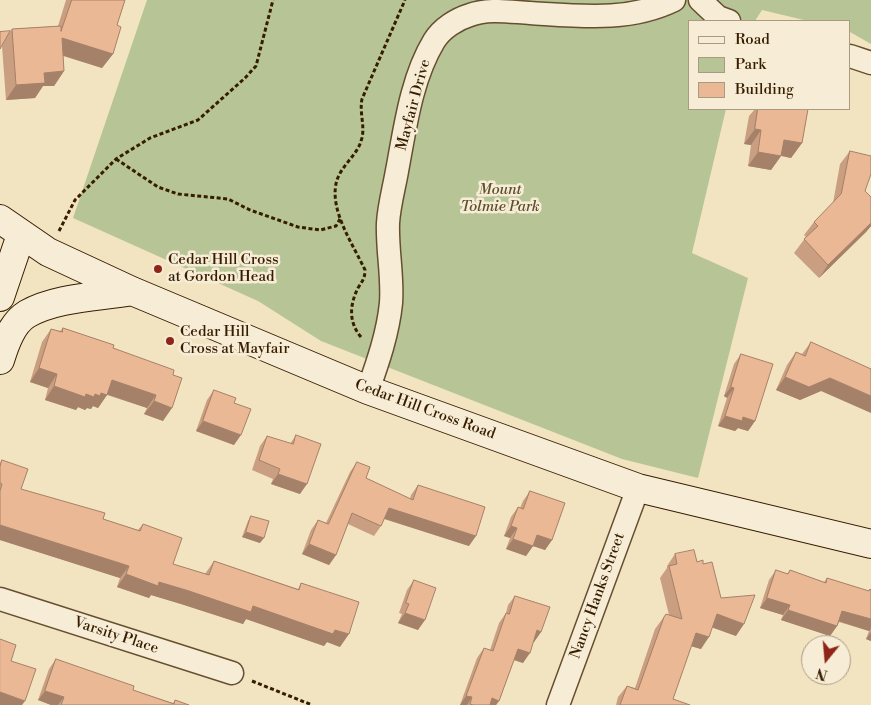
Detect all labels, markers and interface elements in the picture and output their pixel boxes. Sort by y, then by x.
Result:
legend [688,20,851,110]
text: Road [735,30,770,49]
text: Park [735,55,766,74]
street label: Mayfair Drive [393,57,435,153]
text: Building [735,80,794,99]
park label: Mount Tolmie Park [460,181,540,216]
place label: Cedar Hill Cross at Gordon Head [168,251,279,286]
marker: Cedar Hill Cross at Gordon Head [152,263,164,275]
place label: Cedar Hill Cross at Mayfair [180,323,290,358]
marker: Cedar Hill Cross at Mayfair [164,335,176,347]
street label: Cedar Hill Cross Road [352,376,498,444]
street label: Nancy Hanks Street [567,531,629,661]
street label: Varsity Place [71,614,161,658]
north arrow [801,635,851,685]
text: N [814,663,830,684]

